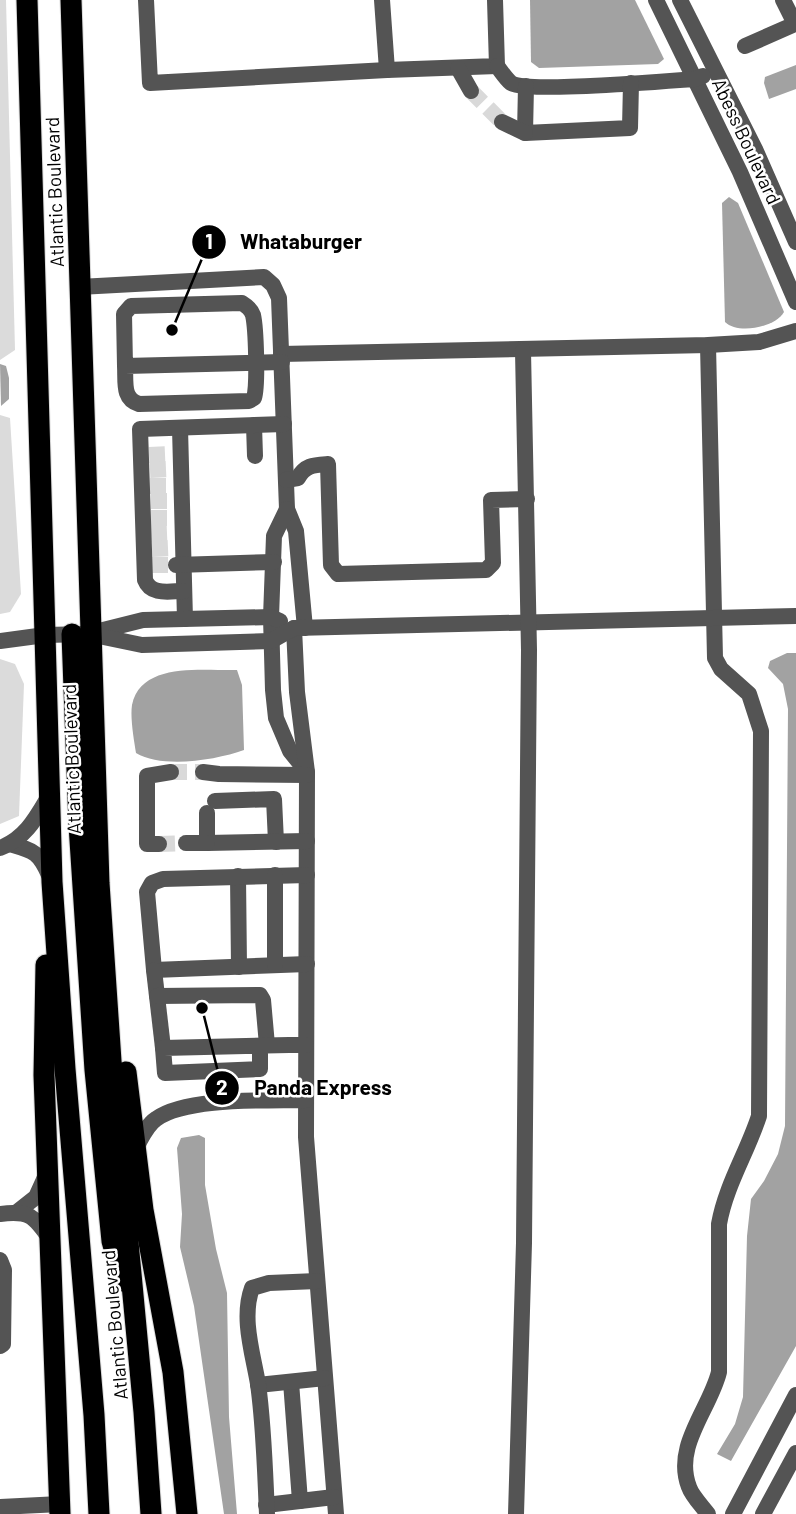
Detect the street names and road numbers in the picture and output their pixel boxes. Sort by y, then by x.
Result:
street label: Abess Boulevard [708,75,786,207]
street label: Atlantic Boulevard [40,116,68,268]
street label: Atlantic Boulevard [57,683,85,835]
street label: Atlantic Boulevard [96,1249,132,1401]

